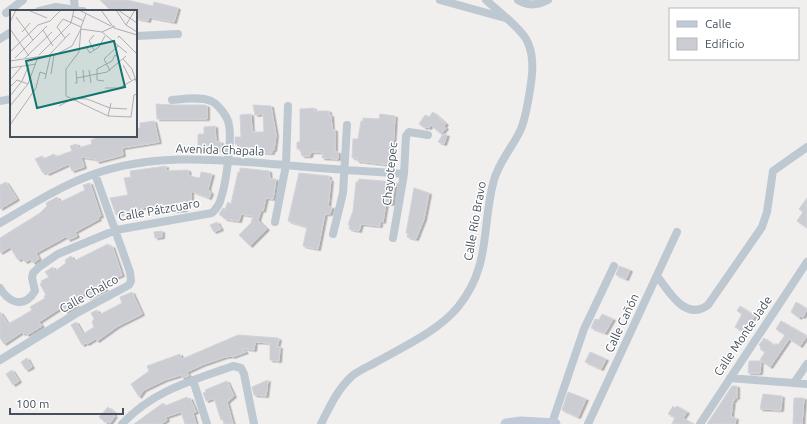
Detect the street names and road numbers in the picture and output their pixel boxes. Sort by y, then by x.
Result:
street label: Avenida Chapala [175,141,265,158]
street label: Chayotepec [380,141,399,206]
street label: Calle Río Bravo [461,180,488,262]
street label: Calle Pátzcuaro [117,196,201,223]
street label: Calle Chalco [57,272,120,315]
street label: Calle Cañón [602,291,641,354]
street label: Calle Monte Jade [711,293,774,378]

